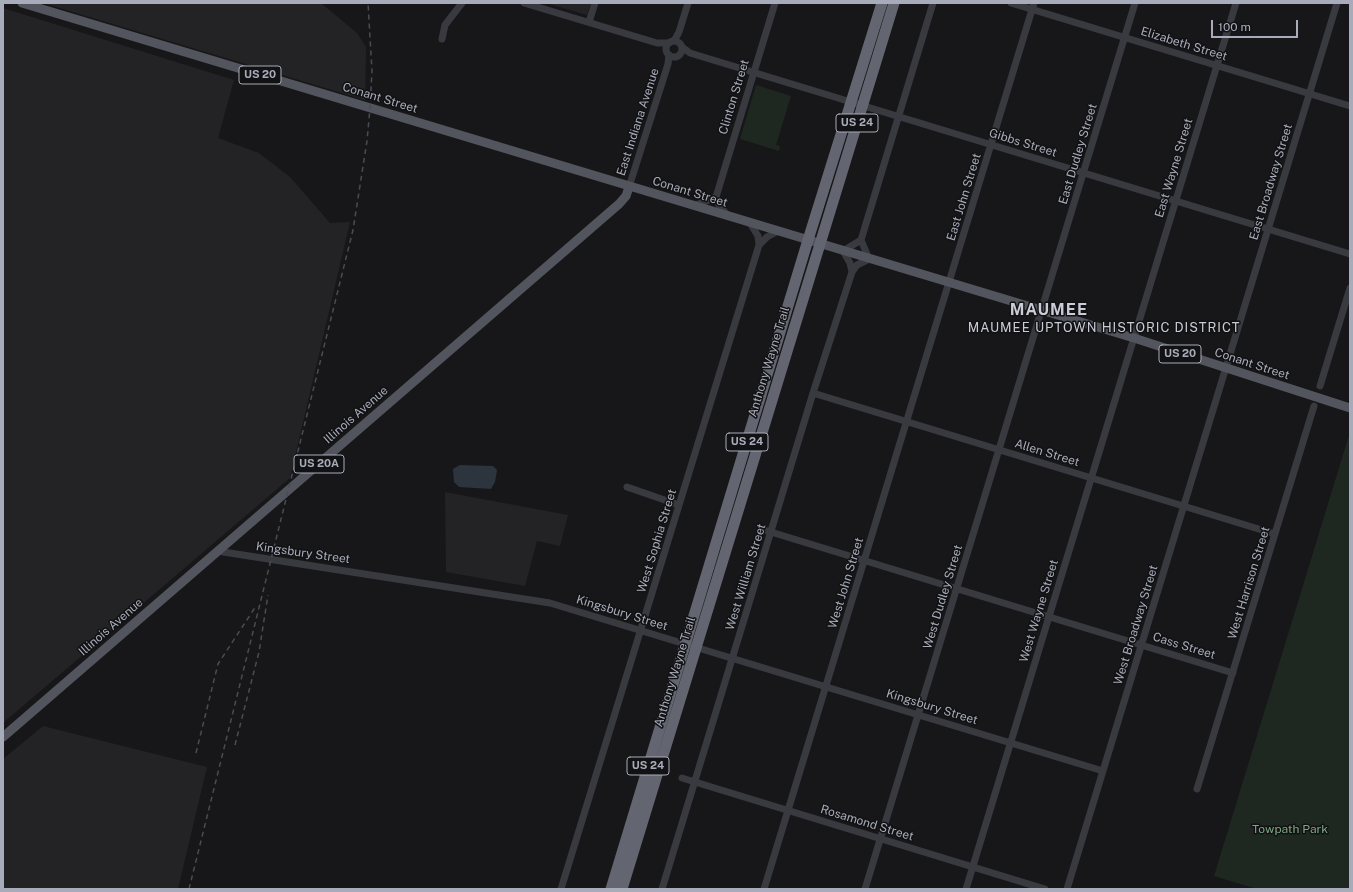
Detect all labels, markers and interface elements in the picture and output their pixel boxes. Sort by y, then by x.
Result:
scale bar [1213,12,1300,38]
text: 100 m [1218,20,1251,34]
street label: Elizabeth Street [1139,24,1229,64]
street label: Clinton Street [716,58,752,136]
road number: US 20 [239,66,281,84]
street label: East Indiana Avenue [614,66,662,178]
street label: Conant Street [341,80,419,116]
street label: East Dudley Street [1056,102,1100,206]
road number: US 24 [836,114,878,132]
street label: East Wayne Street [1152,117,1196,219]
street label: East Broadway Street [1246,122,1296,242]
street label: Gibbs Street [987,126,1059,160]
street label: East John Street [944,152,984,242]
street label: Conant Street [651,174,729,210]
district label: MAUMEE [1010,300,1088,320]
street label: Anthony Wayne Trail [745,305,793,419]
district label: MAUMEE UPTOWN HISTORIC DISTRICT [968,320,1240,336]
road number: US 20 [1159,345,1201,363]
street label: Conant Street [1213,345,1291,383]
street label: Illinois Avenue [321,383,391,447]
road number: US 24 [726,433,768,451]
street label: Allen Street [1013,436,1081,470]
road number: US 20A [294,455,344,473]
street label: West Sophia Street [634,487,680,595]
street label: West William Street [723,522,769,632]
street label: West Harrison Street [1225,525,1273,641]
street label: West John Street [825,536,867,630]
street label: Kingsbury Street [255,539,351,567]
street label: West Dudley Street [920,543,966,651]
street label: West Wayne Street [1017,558,1061,664]
street label: West Broadway Street [1111,563,1161,687]
street label: Kingsbury Street [575,592,669,634]
street label: Illinois Avenue [76,595,146,659]
street label: Anthony Wayne Trail [651,615,699,729]
street label: Cass Street [1151,630,1217,662]
street label: Kingsbury Street [885,686,979,728]
road number: US 24 [627,757,669,775]
street label: Rosamond Street [819,802,915,844]
park label: Towpath Park [1252,822,1328,836]

